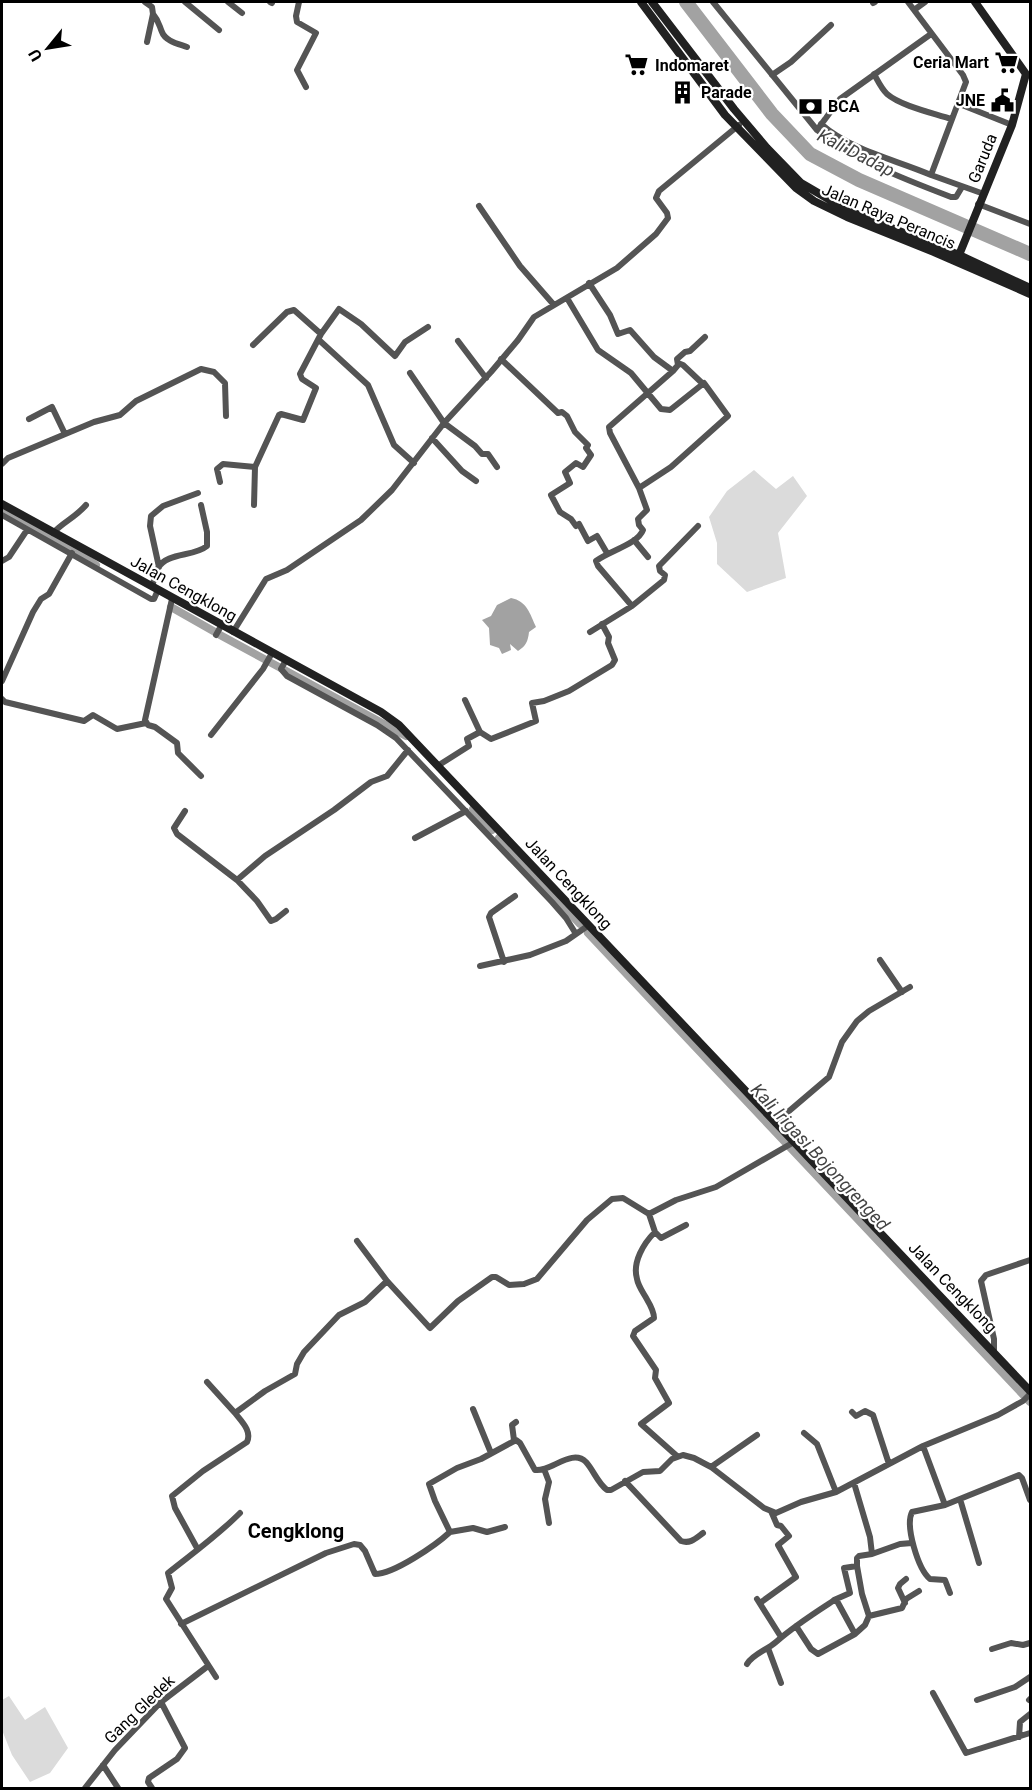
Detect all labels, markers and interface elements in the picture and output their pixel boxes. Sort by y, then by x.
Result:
north arrow [18,18,78,78]
text: U [25,46,46,65]
supermarket icon: Ceria Mart [994,49,1020,75]
supermarket icon: Indomaret [624,52,650,78]
place label: Ceria Mart [913,53,990,72]
place label: Indomaret [655,56,729,75]
building icon: Parade [670,79,696,105]
place label: Parade [701,83,752,102]
public building icon: JNE [990,87,1016,113]
place label: JNE [956,91,985,110]
bank icon: BCA [797,93,823,119]
place label: BCA [828,97,860,116]
water label: Kali Dadap [814,124,898,181]
street label: Garuda [964,131,1001,186]
street label: Jalan Raya Perancis [819,180,958,253]
street label: Jalan Cengklong [127,551,240,625]
street label: Jalan Cengklong [521,833,616,933]
water label: Kali Irigasi Bojongrenged [747,1079,895,1235]
street label: Jalan Cengklong [905,1238,1001,1337]
district label: Cengklong [248,1519,344,1543]
street label: Gang Gledek [100,1671,179,1748]

